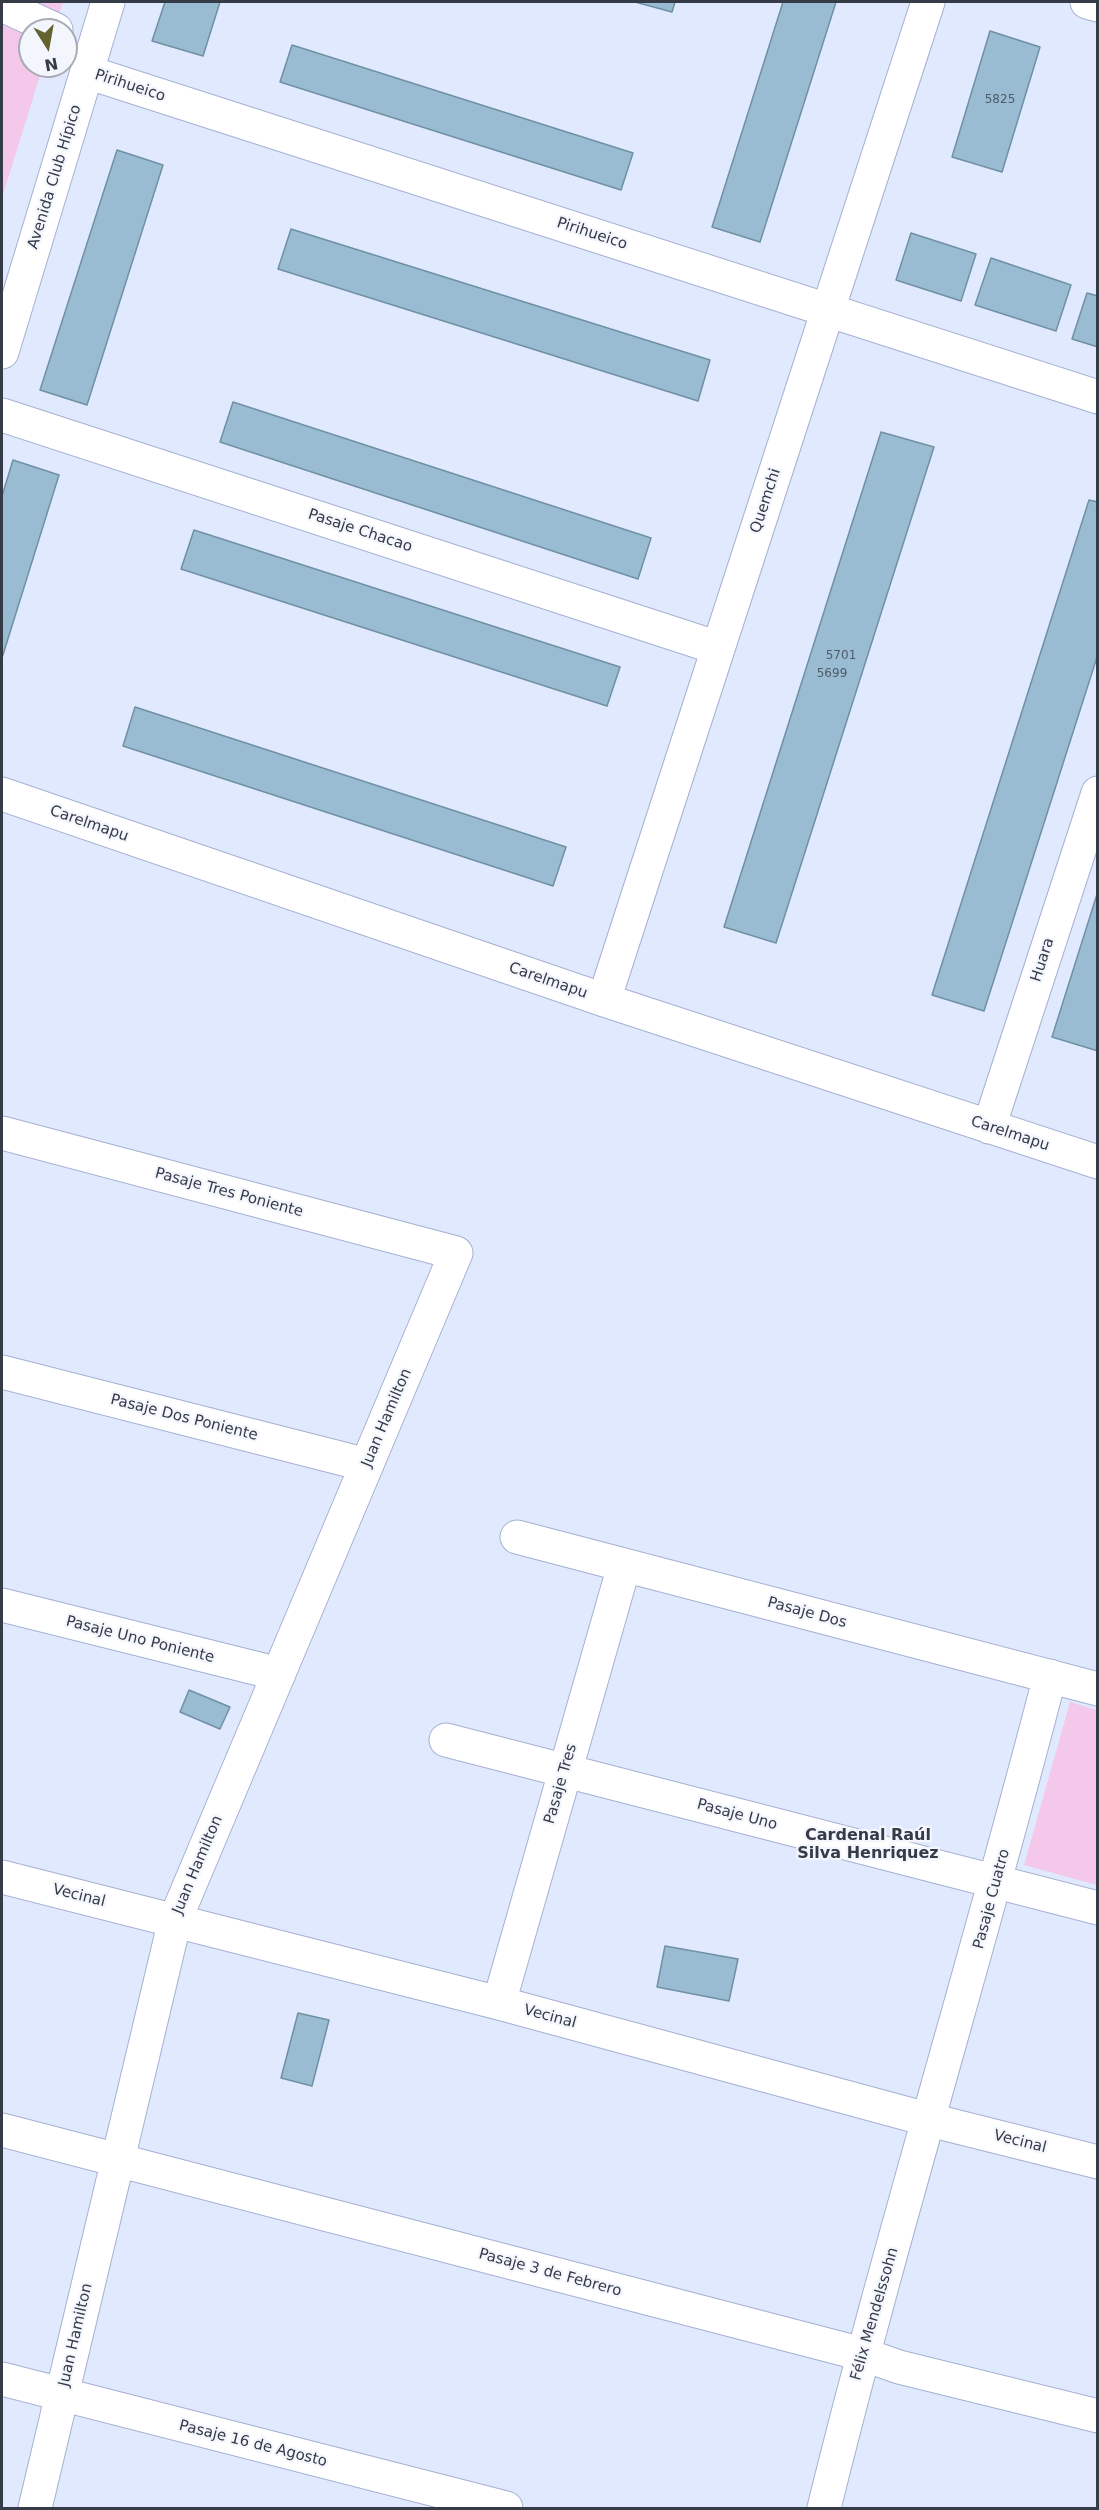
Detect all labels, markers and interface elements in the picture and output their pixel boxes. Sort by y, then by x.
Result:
north arrow [18,18,78,78]
text: N [43,54,60,75]
street label: Pirihueico [92,66,168,106]
house number: 5825 [985,93,1015,107]
street label: Avenida Club Hípico [25,103,85,251]
street label: Pirihueico [554,214,630,254]
street label: Quemchi [747,466,785,536]
street label: Pasaje Chacao [306,506,414,556]
house number: 5701 [826,649,856,663]
house number: 5699 [817,667,847,681]
street label: Carelmapu [47,802,131,846]
street label: Huara [1027,936,1059,984]
street label: Carelmapu [506,959,590,1003]
street label: Carelmapu [968,1113,1052,1155]
street label: Pasaje Tres Poniente [153,1165,305,1221]
street label: Juan Hamilton [358,1366,416,1470]
street label: Pasaje Dos Poniente [108,1391,260,1445]
street label: Pasaje Dos [765,1594,849,1632]
street label: Pasaje Uno Poniente [64,1613,216,1667]
street label: Pasaje Tres [541,1742,581,1826]
street label: Pasaje Uno [695,1796,779,1834]
street label: Juan Hamilton [169,1813,227,1917]
district label: Cardenal Raúl Silva Henriquez [797,1826,939,1864]
street label: Pasaje Cuatro [970,1847,1014,1951]
street label: Vecinal [51,1881,107,1911]
street label: Vecinal [522,2001,578,2033]
street label: Vecinal [992,2127,1048,2157]
street label: Pasaje 3 de Febrero [477,2245,623,2301]
street label: Félix Mendelssohn [847,2245,903,2383]
street label: Juan Hamilton [55,2282,97,2388]
street label: Pasaje 16 de Agosto [177,2417,329,2471]

